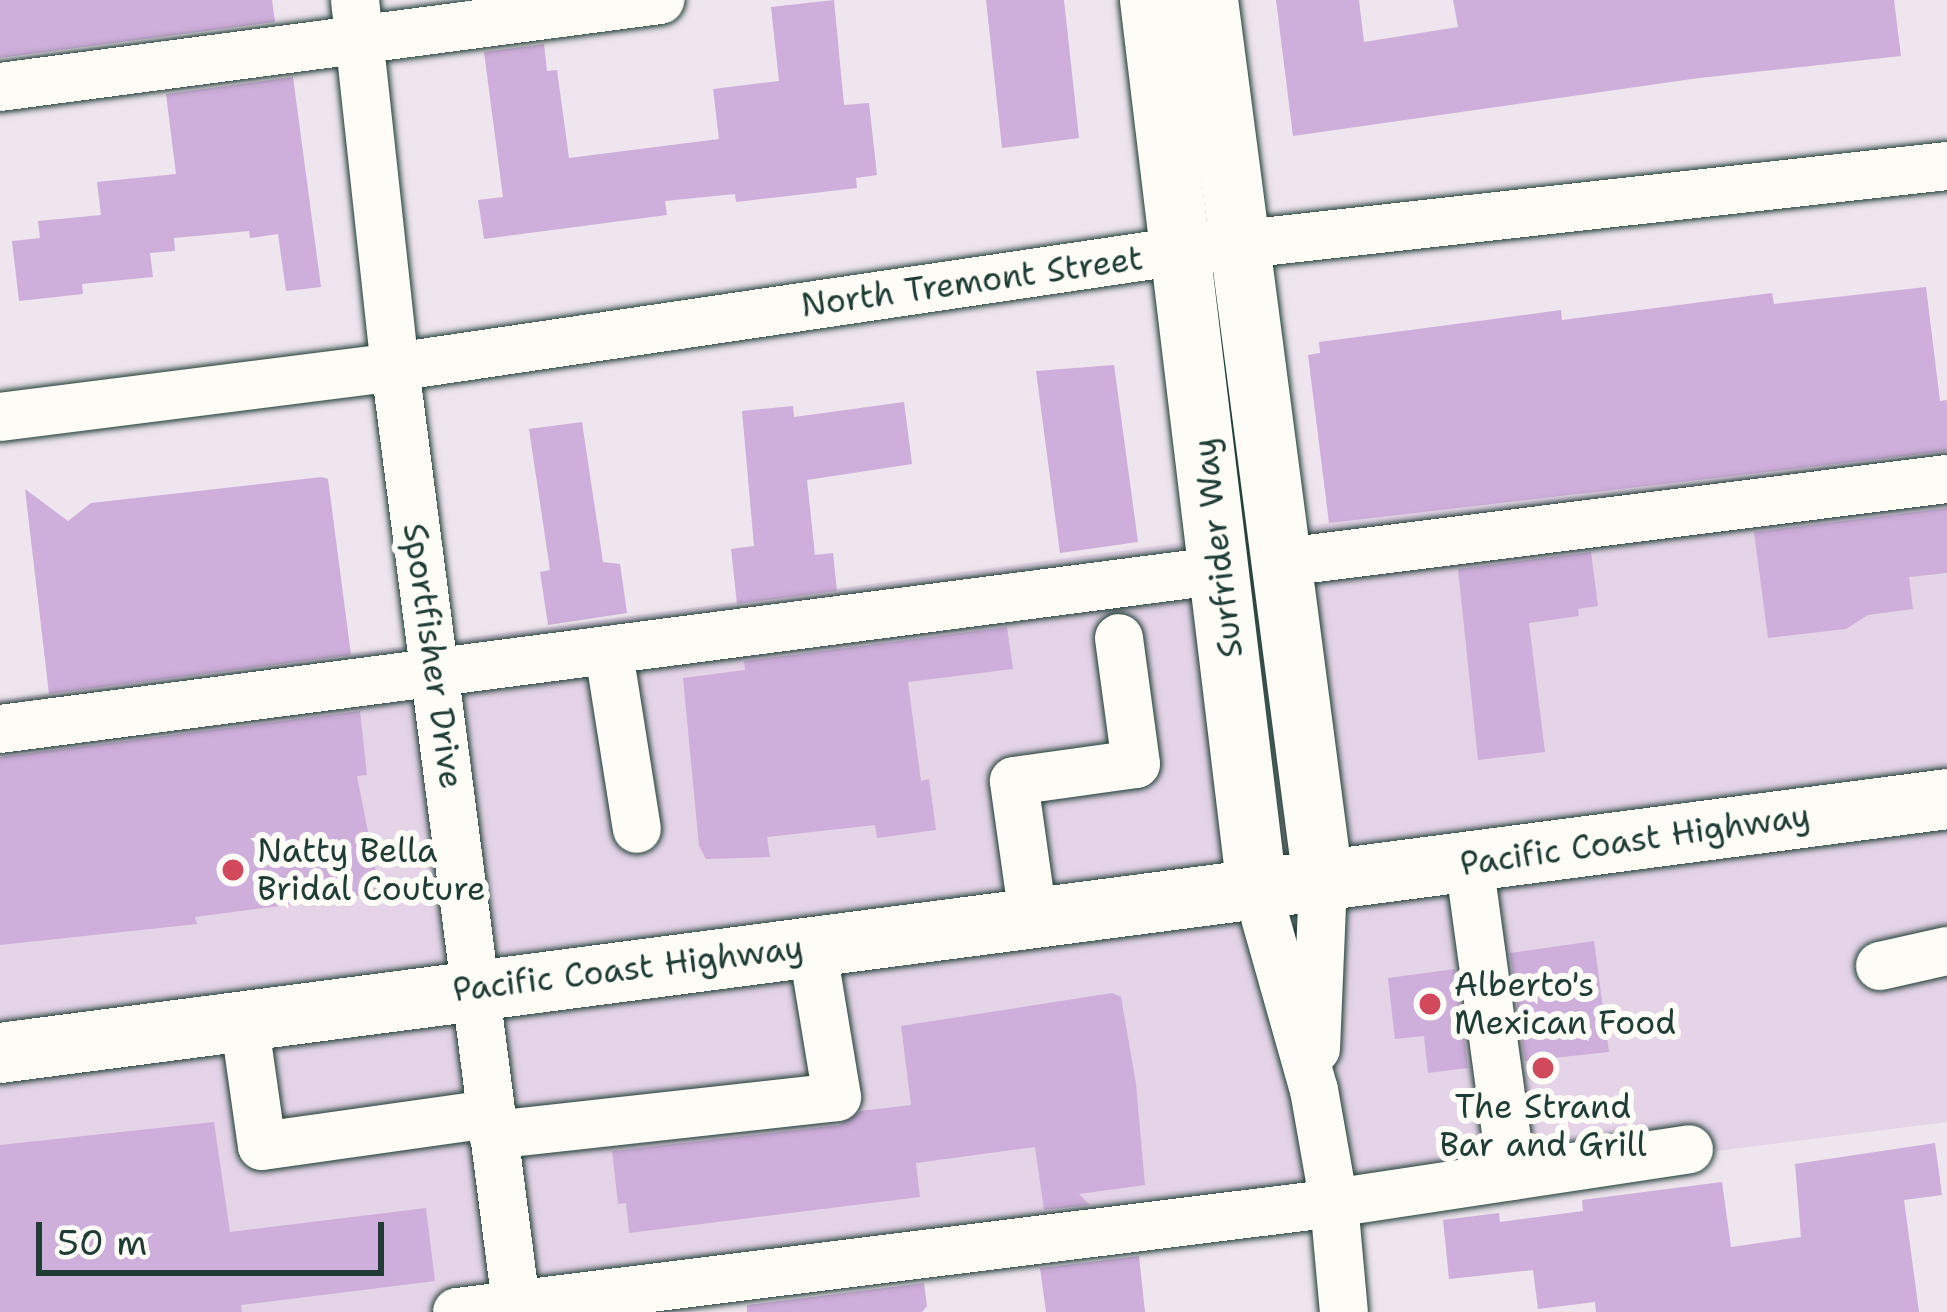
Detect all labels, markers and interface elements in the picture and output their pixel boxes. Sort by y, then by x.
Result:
street label: North Tremont Street [798,238,1146,326]
street label: Surfrider Way [1185,436,1251,660]
street label: Sportfisher Drive [395,521,471,791]
street label: Pacific Coast Highway [1457,796,1813,884]
place label: Natty Bella Bridal Couture [257,831,486,909]
marker: Natty Bella Bridal Couture [220,857,246,883]
street label: Pacific Coast Highway [450,928,806,1010]
place label: Alberto's Mexican Food [1454,965,1676,1043]
marker: Alberto's Mexican Food [1417,991,1443,1017]
marker: The Strand Bar and Grill [1530,1055,1556,1081]
place label: The Strand Bar and Grill [1439,1087,1647,1165]
scale bar [42,1198,390,1272]
text: 50 m [57,1218,147,1267]

